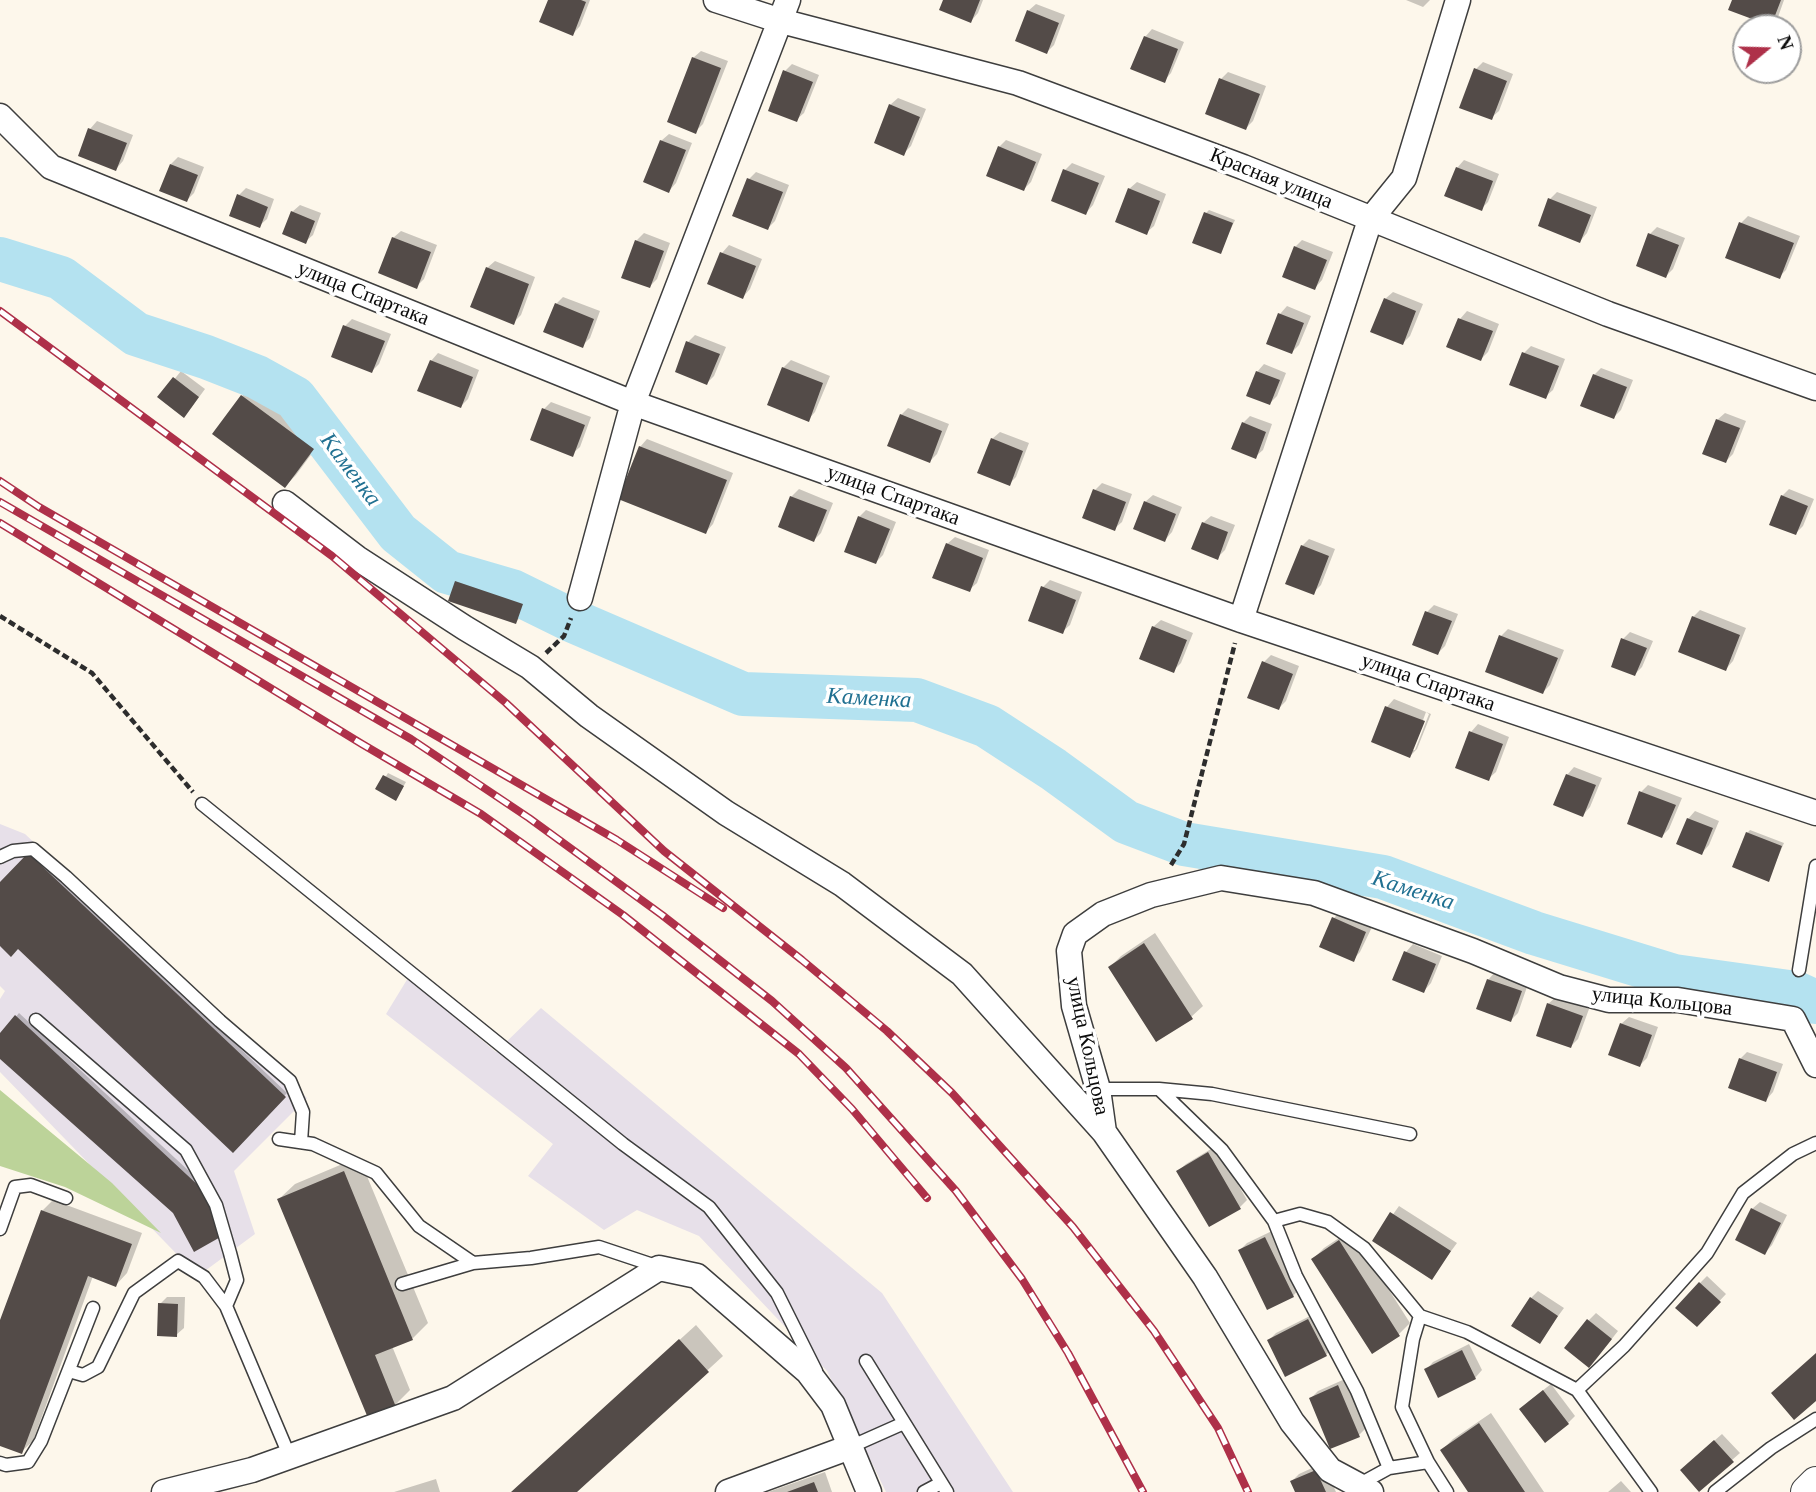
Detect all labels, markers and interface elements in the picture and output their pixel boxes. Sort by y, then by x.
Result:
north arrow [1732,14,1802,84]
text: N [1773,33,1798,53]
street label: Красная улица [1206,143,1336,215]
street label: улица Спартака [293,256,433,332]
water label: Каменка [313,428,387,512]
street label: улица Спартака [823,460,963,532]
street label: улица Спартака [1358,648,1498,718]
water label: Каменка [826,683,912,715]
water label: Каменка [1368,865,1458,917]
street label: улица Кольцова [1060,974,1114,1118]
street label: улица Кольцова [1591,982,1733,1022]

